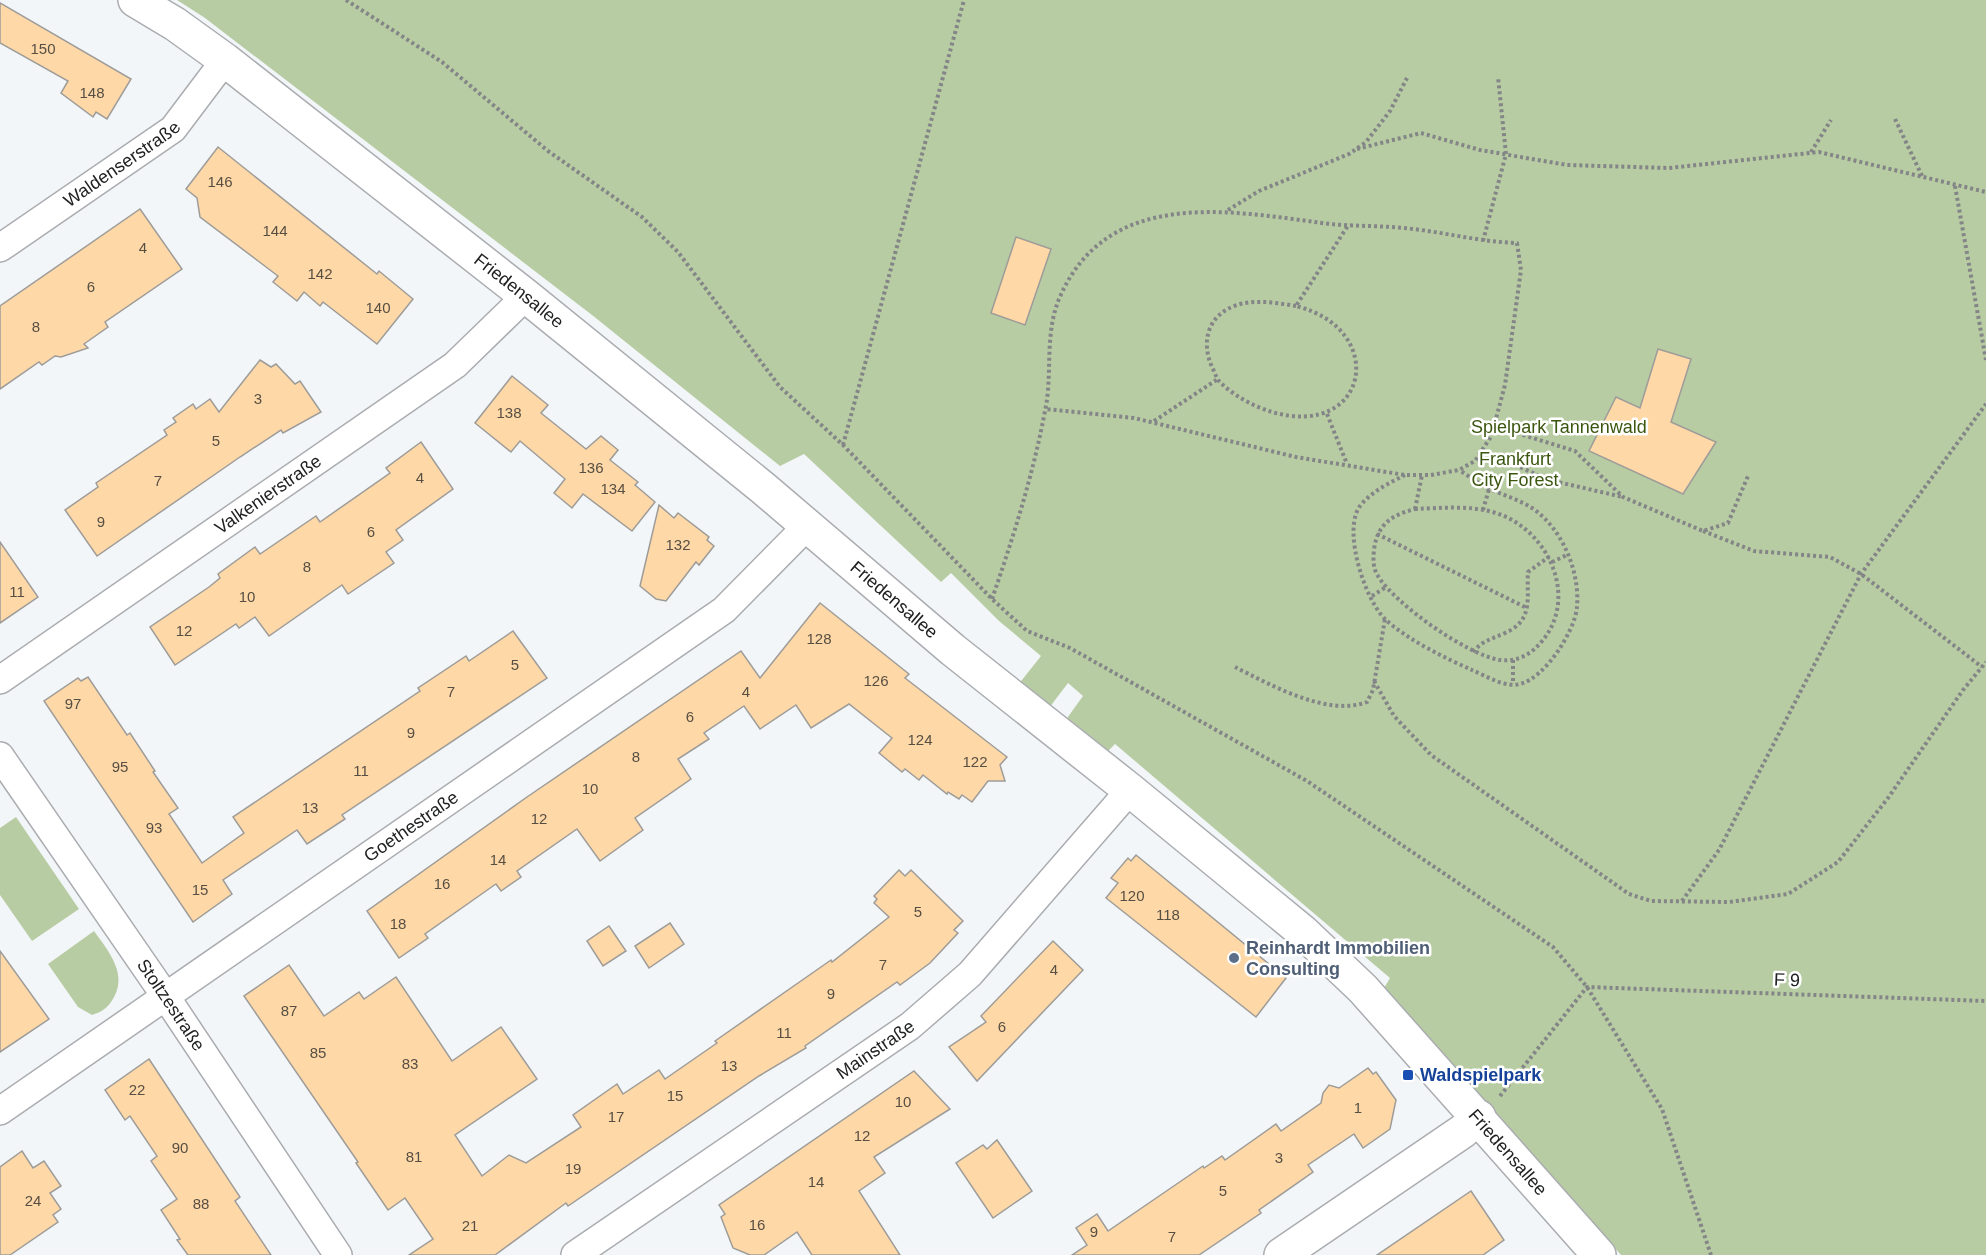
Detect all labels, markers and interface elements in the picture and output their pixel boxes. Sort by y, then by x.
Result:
house number: 150 [30,40,56,57]
house number: 148 [79,84,105,101]
street label: Waldenserstraße [60,118,185,211]
house number: 146 [207,173,233,190]
house number: 144 [262,222,288,239]
house number: 4 [139,239,147,256]
street label: Friedensallee [470,249,567,332]
house number: 142 [307,265,333,282]
house number: 6 [87,278,95,295]
house number: 140 [365,299,391,316]
house number: 8 [32,318,40,335]
house number: 3 [254,390,262,407]
house number: 138 [496,404,522,421]
park label: Spielpark Tannenwald [1471,417,1647,437]
house number: 5 [212,432,220,449]
park label: Frankfurt City Forest [1471,449,1559,490]
street label: Valkenierstraße [211,451,325,538]
house number: 136 [578,459,604,476]
house number: 4 [416,469,424,486]
house number: 7 [154,472,162,489]
house number: 134 [600,480,626,497]
house number: 9 [97,513,105,530]
house number: 6 [367,523,375,540]
house number: 132 [665,536,691,553]
street label: Friedensallee [846,557,942,642]
house number: 8 [303,558,311,575]
house number: 11 [9,583,25,600]
house number: 10 [239,588,255,605]
house number: 12 [176,622,192,639]
house number: 128 [806,630,832,647]
house number: 5 [511,656,519,673]
house number: 126 [863,672,889,689]
house number: 7 [447,683,455,700]
house number: 4 [742,683,750,700]
house number: 97 [65,695,81,712]
house number: 6 [686,708,694,725]
house number: 9 [407,724,415,741]
house number: 124 [907,731,933,748]
house number: 8 [632,748,640,765]
house number: 122 [962,753,988,770]
house number: 95 [112,758,128,775]
house number: 11 [353,762,369,779]
house number: 10 [582,780,598,797]
street label: Goethestraße [360,787,462,866]
house number: 13 [302,799,318,816]
house number: 12 [531,810,547,827]
house number: 93 [146,819,162,836]
house number: 14 [490,851,506,868]
house number: 16 [434,875,450,892]
house number: 15 [192,881,208,898]
house number: 120 [1119,887,1145,904]
house number: 5 [914,903,922,920]
house number: 118 [1156,906,1180,923]
house number: 18 [390,915,406,932]
place label: Reinhardt Immobilien Consulting [1246,938,1430,979]
marker: Reinhardt Immobilien Consulting [1227,951,1241,965]
street label: Stoltzestraße [133,955,209,1054]
house number: 7 [879,956,887,973]
house number: 4 [1050,961,1058,978]
street label: F 9 [1774,970,1800,990]
house number: 9 [827,985,835,1002]
house number: 87 [281,1002,297,1019]
street label: Mainstraße [833,1016,918,1083]
house number: 6 [998,1018,1006,1035]
house number: 11 [776,1024,792,1041]
house number: 85 [310,1044,326,1061]
house number: 83 [402,1055,418,1072]
house number: 13 [721,1057,737,1074]
place label: Waldspielpark [1420,1065,1542,1085]
marker: Waldspielpark [1401,1068,1415,1082]
house number: 22 [129,1081,145,1098]
house number: 15 [667,1087,683,1104]
house number: 10 [895,1093,911,1110]
house number: 1 [1354,1099,1362,1116]
street label: Friedensallee [1465,1105,1551,1199]
house number: 17 [608,1108,624,1125]
house number: 12 [854,1127,870,1144]
house number: 90 [172,1139,188,1156]
house number: 81 [406,1148,422,1165]
house number: 3 [1275,1149,1283,1166]
house number: 19 [565,1160,581,1177]
house number: 14 [808,1173,824,1190]
house number: 5 [1219,1182,1227,1199]
house number: 24 [25,1192,41,1209]
house number: 88 [193,1195,209,1212]
house number: 16 [749,1216,765,1233]
house number: 21 [462,1217,478,1234]
house number: 9 [1090,1223,1098,1240]
house number: 7 [1168,1228,1176,1245]

